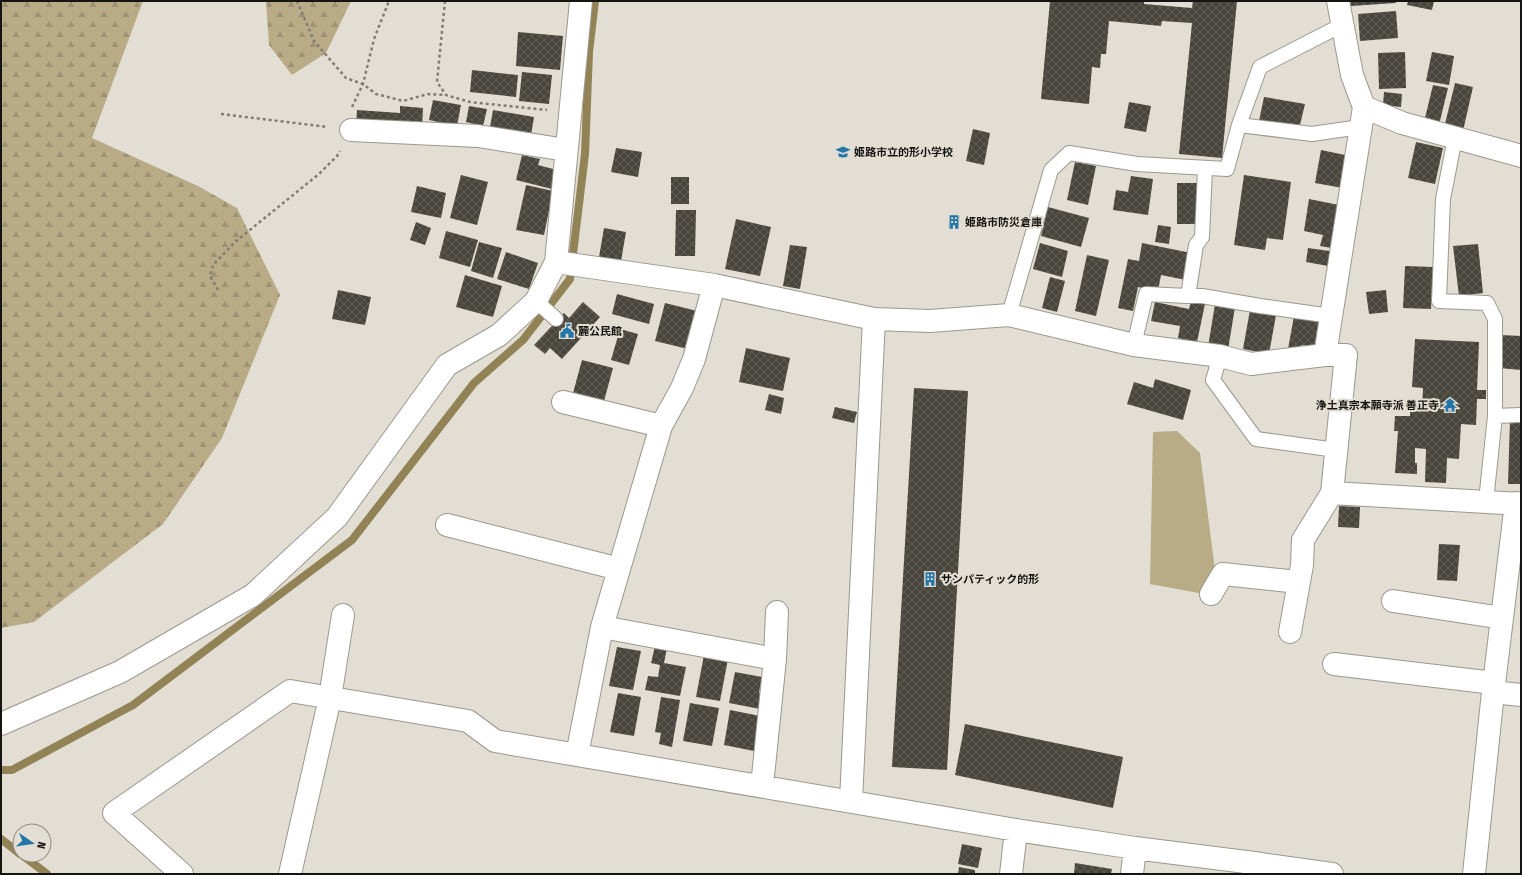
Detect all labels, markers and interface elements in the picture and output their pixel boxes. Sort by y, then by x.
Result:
school or university icon: 姫路市立的形小学校 [835,144,851,160]
place label: 姫路市立的形小学校 [854,146,953,159]
building icon: 姫路市防災倉庫 [946,214,962,230]
place label: 姫路市防災倉庫 [965,216,1042,229]
public building icon: 麓公民館 [559,323,575,339]
place label: 麓公民館 [578,325,622,338]
temple icon: 浄土真宗本願寺派 善正寺 [1442,397,1458,413]
place label: 浄土真宗本願寺派 善正寺 [1316,399,1439,412]
building icon: サンパティック的形 [922,571,938,587]
place label: サンパティック的形 [941,573,1039,586]
north arrow [12,823,52,863]
text: N [34,840,48,850]

